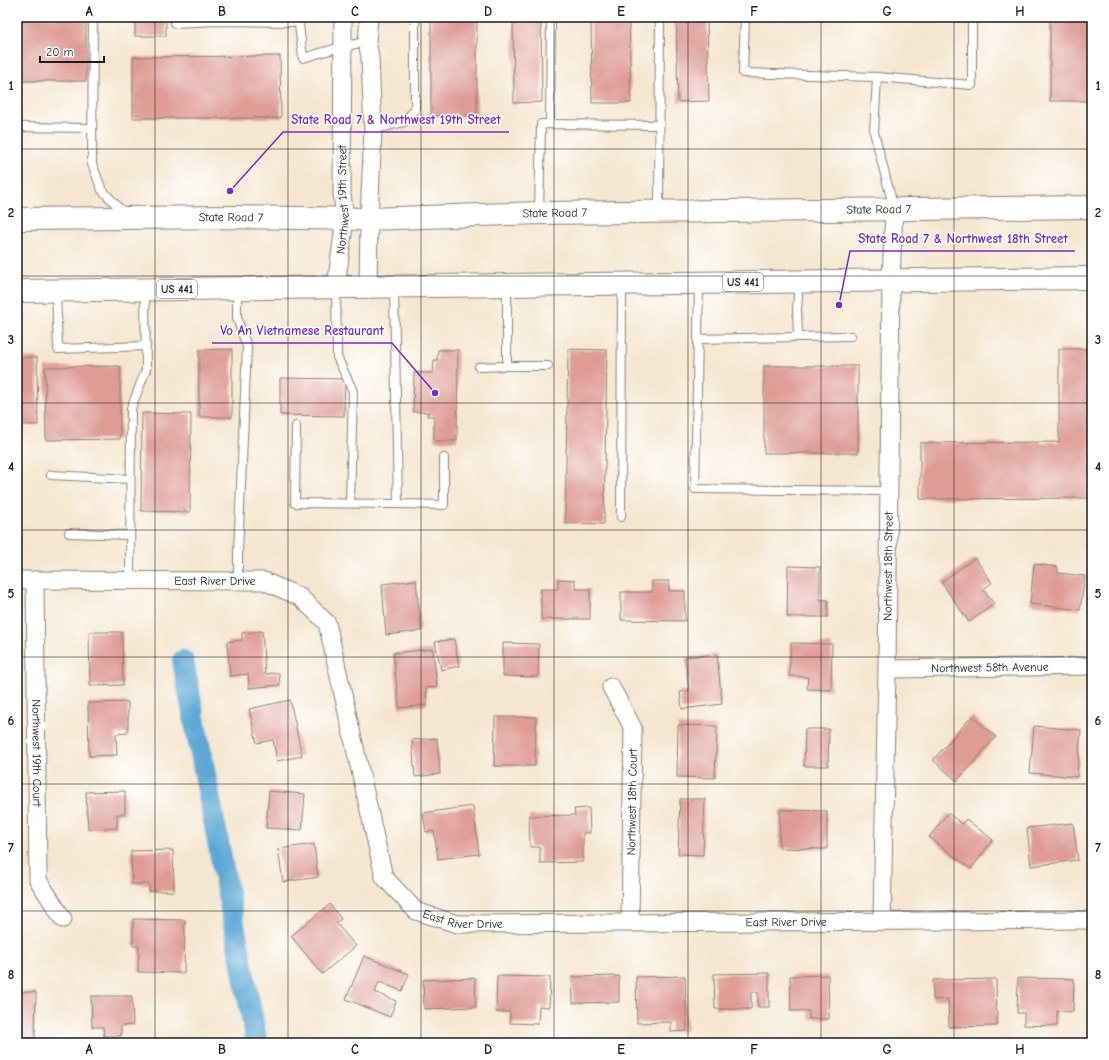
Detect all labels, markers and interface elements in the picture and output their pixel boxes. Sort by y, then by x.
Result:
text: A [85,4,93,19]
text: B [218,4,226,19]
text: C [351,4,359,19]
text: D [484,4,492,19]
text: E [617,4,625,19]
text: F [750,4,758,19]
text: G [882,4,892,19]
text: H [1015,4,1025,19]
scale bar [40,38,104,64]
text: 20 m [46,45,74,59]
text: 1 [8,78,14,93]
text: 1 [1095,78,1101,93]
callout: State Road 7 & Northwest 19th Street [283,107,509,132]
text: State Road 7 & Northwest 19th Street [291,112,501,127]
street label: Northwest 19th Street [333,144,352,255]
street label: State Road 7 [846,202,912,217]
text: 2 [8,205,14,220]
street label: State Road 7 [522,205,588,221]
text: 2 [1095,205,1101,220]
street label: State Road 7 [199,210,264,224]
callout: State Road 7 & Northwest 18th Street [850,226,1075,251]
text: State Road 7 & Northwest 18th Street [858,231,1068,246]
road number: US 441 [723,273,763,291]
road number: US 441 [157,280,197,298]
callout: Vo An Vietnamese Restaurant [212,318,392,343]
text: Vo An Vietnamese Restaurant [220,323,385,338]
text: 3 [8,332,14,347]
text: 3 [1095,332,1101,347]
text: 4 [8,459,14,474]
text: 4 [1095,459,1101,474]
street label: Northwest 18th Street [880,511,896,621]
street label: East River Drive [174,574,256,588]
text: 5 [8,586,15,601]
text: 5 [1095,586,1102,601]
street label: Northwest 58th Avenue [931,660,1049,675]
street label: Northwest 19th Court [29,699,44,807]
text: 6 [8,713,15,728]
text: 6 [1095,713,1102,728]
street label: Northwest 18th Court [624,748,640,856]
text: 7 [8,840,14,855]
text: 7 [1095,840,1101,855]
street label: East River Drive [421,907,503,931]
street label: East River Drive [745,915,827,929]
text: 8 [8,967,14,982]
text: 8 [1095,967,1101,982]
text: A [85,1042,93,1057]
text: B [218,1042,226,1057]
text: C [351,1042,359,1057]
text: D [484,1042,492,1057]
text: E [617,1042,625,1057]
text: F [750,1042,758,1057]
text: G [882,1042,892,1057]
text: H [1015,1042,1025,1057]

